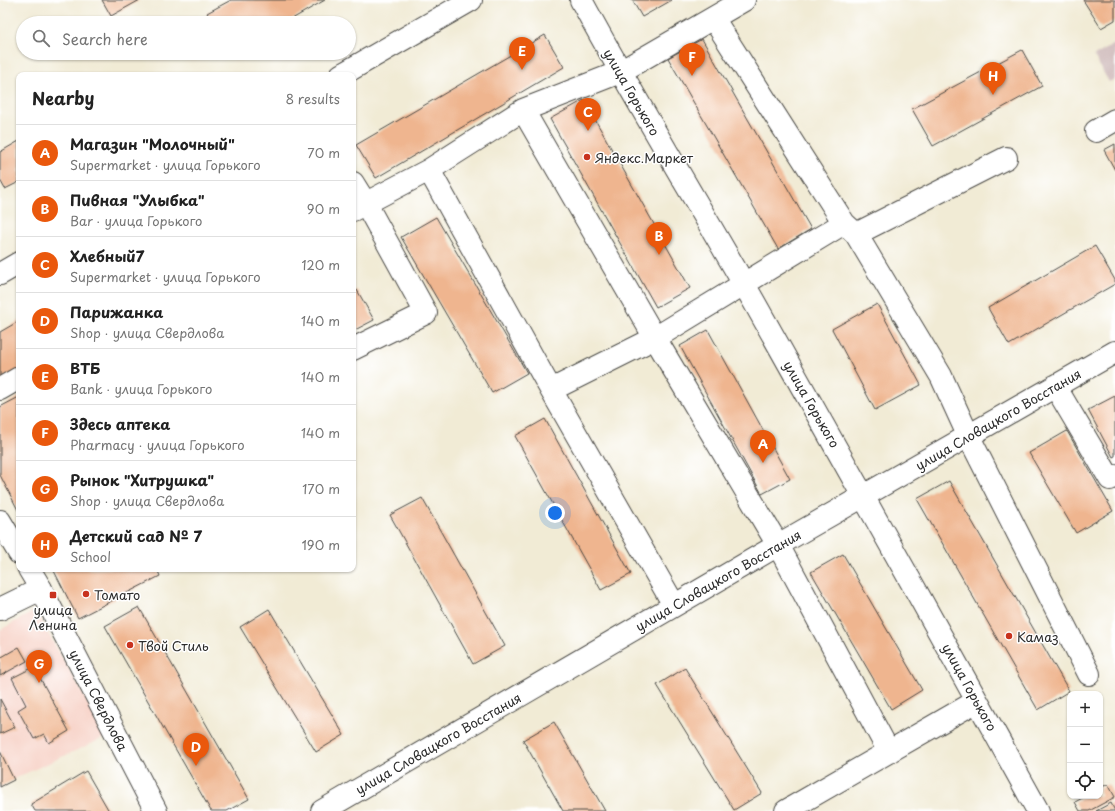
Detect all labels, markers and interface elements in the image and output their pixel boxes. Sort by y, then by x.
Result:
search box [16,16,356,60]
icon: search [30,27,52,49]
text: Search here [62,27,148,50]
pin: E [509,37,535,70]
pin: F [679,43,705,76]
street label: улица Горького [599,45,665,139]
pin: H [980,62,1006,95]
text: Nearby [32,85,94,111]
text: 8 results [286,89,340,108]
pin: C [575,98,601,131]
text: Магазин "Молочный" [70,132,235,155]
text: A [40,143,50,162]
text: 70 m [307,143,340,162]
place label: Яндекс.Маркет [595,148,694,167]
marker: Яндекс.Маркет [582,152,592,162]
text: Supermarket · улица Горького [70,155,261,174]
text: Пивная "Улыбка" [70,188,205,211]
text: B [41,199,49,218]
text: 90 m [307,199,340,218]
text: Bar · улица Горького [70,211,202,230]
pin: B [646,222,672,255]
text: Хлебный7 [70,244,144,267]
text: C [40,255,50,274]
text: 120 m [301,255,340,274]
text: Supermarket · улица Горького [70,267,261,286]
text: Парижанка [70,300,163,323]
text: D [40,311,50,330]
text: 140 m [301,311,340,330]
text: Shop · улица Свердлова [70,323,224,342]
text: ВТБ [70,356,100,379]
street label: улица Горького [779,357,845,451]
street label: улица Словацкого Восстания [912,364,1084,474]
text: E [41,367,49,386]
text: 140 m [301,367,340,386]
text: Bank · улица Горького [70,379,212,398]
text: Здесь аптека [70,412,170,435]
text: F [41,423,49,442]
text: 140 m [301,423,340,442]
pin: A [750,430,776,463]
text: Pharmacy · улица Горького [70,435,245,454]
text: Рынок "Хитрушка" [70,468,214,491]
text: G [40,479,50,498]
text: 170 m [302,479,340,498]
text: Shop · улица Свердлова [70,491,224,510]
your location [545,503,565,523]
text: Детский сад № 7 [70,524,202,547]
street label: улица Словацкого Восстания [632,525,804,635]
text: H [40,535,50,554]
text: 190 m [301,535,340,554]
text: School [70,547,111,566]
place label: Томато [94,585,140,604]
marker: Томато [81,589,91,599]
marker: улица Ленина [48,590,58,600]
place label: улица Ленина [29,600,78,634]
place label: Камаз [1017,627,1059,646]
marker: Камаз [1004,631,1014,641]
place label: Твой Стиль [138,636,209,655]
marker: Твой Стиль [125,640,135,650]
street label: улица Горького [938,640,1002,734]
street label: улица Свердлова [65,646,133,755]
pin: G [26,650,52,683]
street label: улица Словацкого Восстания [352,688,524,798]
map controls [1067,691,1103,799]
button: + [1067,691,1103,727]
button: − [1067,727,1103,763]
pin: D [183,733,209,766]
button: locate [1067,763,1103,799]

